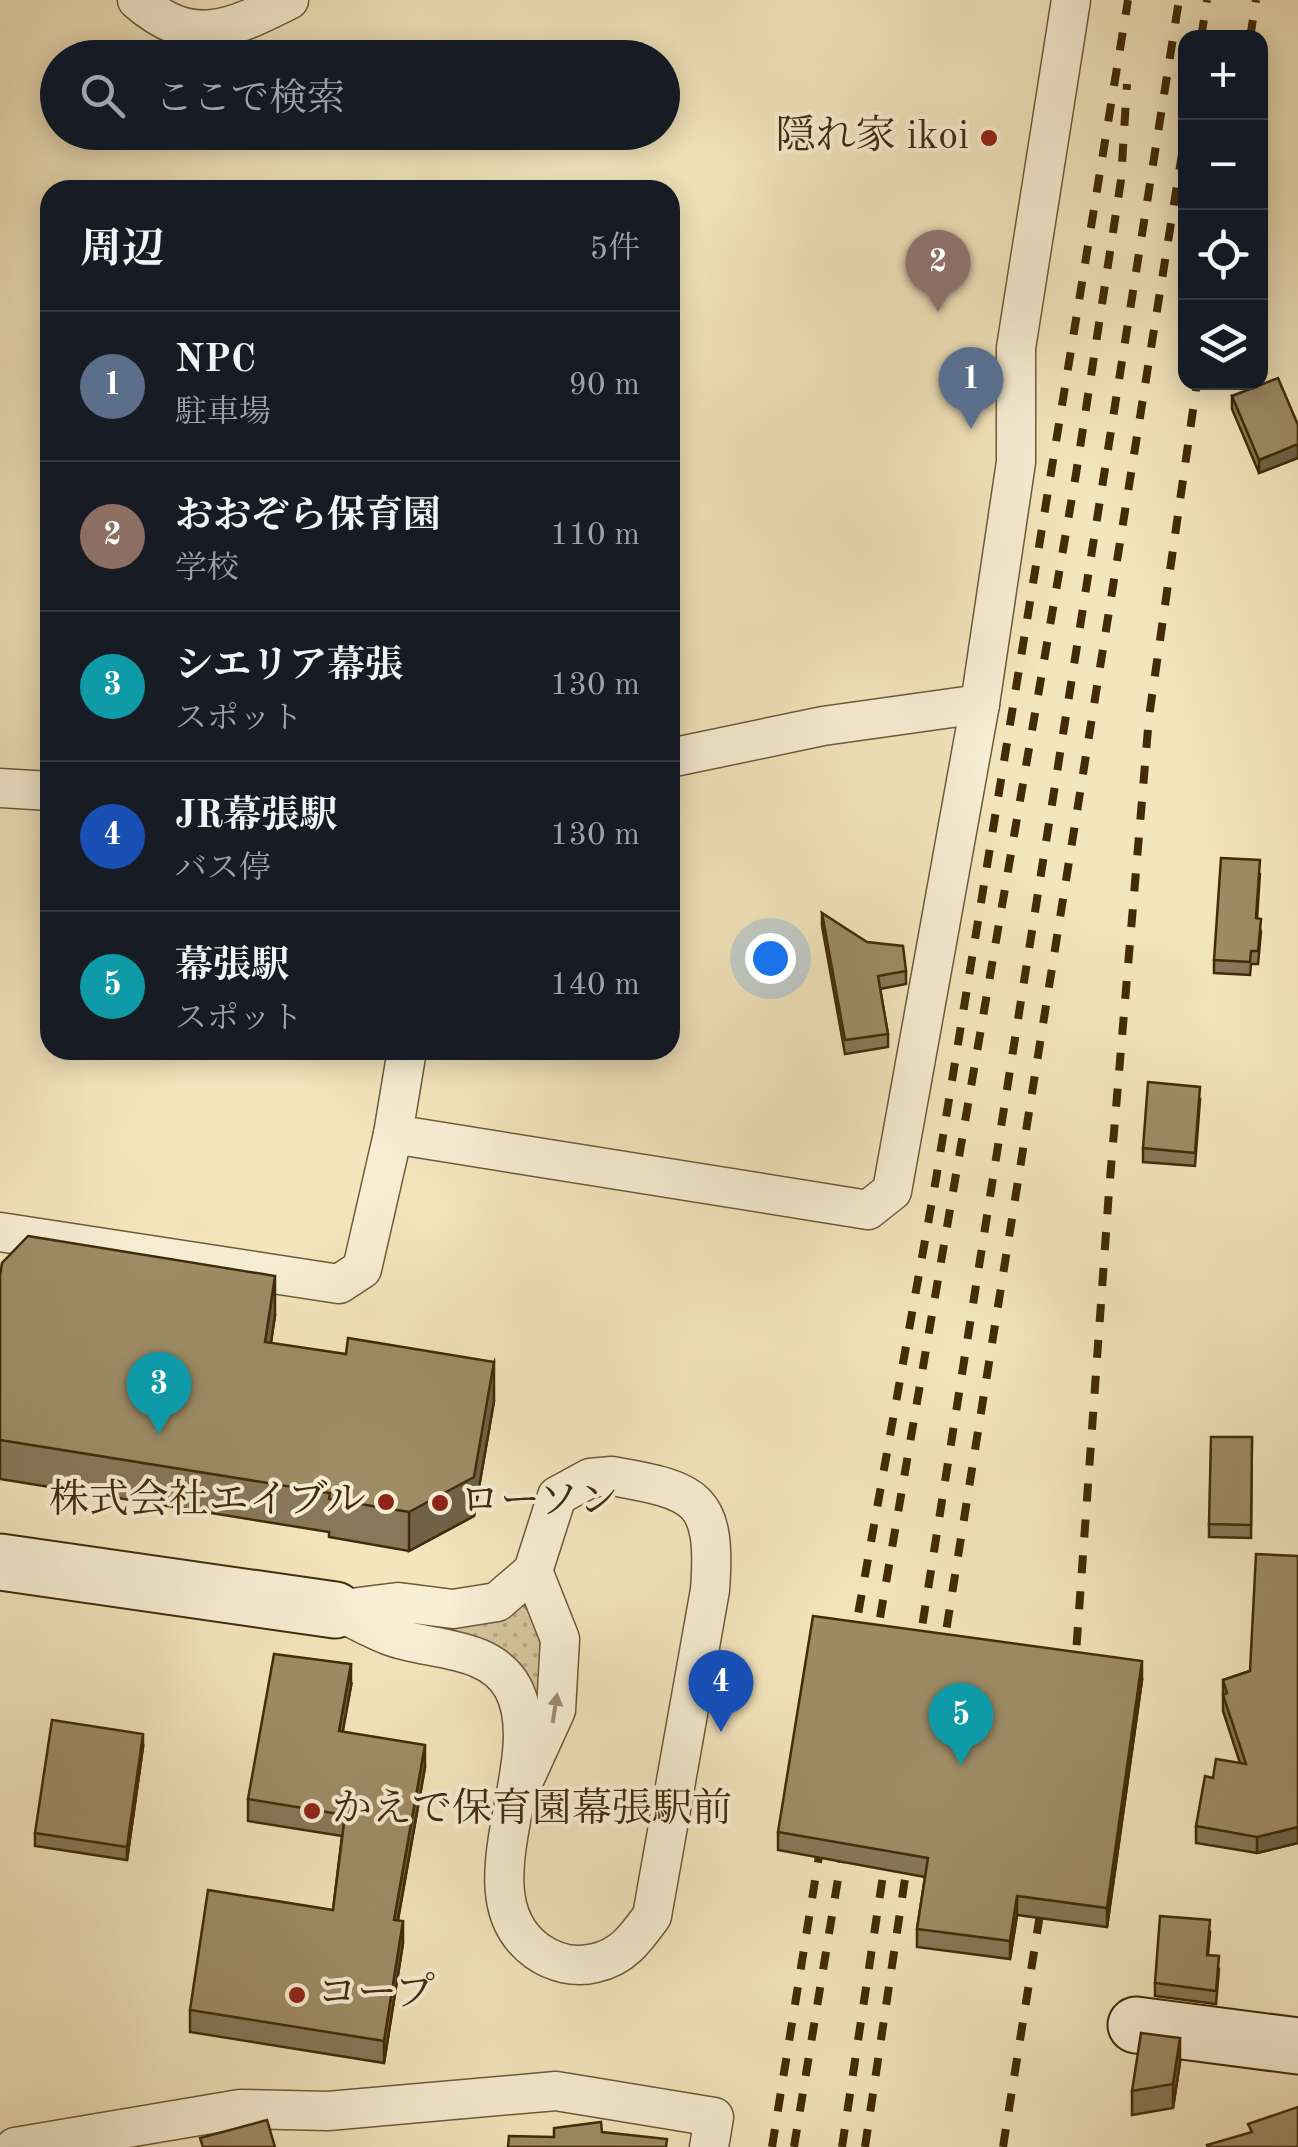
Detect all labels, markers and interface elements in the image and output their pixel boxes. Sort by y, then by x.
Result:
map controls [1178,30,1268,390]
button: + [1178,30,1268,120]
search box [40,40,680,150]
icon: search [75,68,130,123]
text: ここで検索 [155,81,345,119]
place label: 隠れ家 ikoi [776,114,969,158]
button: − [1178,120,1268,210]
marker: 隠れ家 ikoi [978,127,1000,149]
button: locate [1178,210,1268,300]
text: 周辺 [80,230,164,272]
pin: 2 [906,230,970,312]
text: 5件 [589,234,640,266]
button: layers [1178,300,1268,390]
text: NPC [175,342,256,380]
pin: 1 [938,346,1004,429]
text: 1 [103,370,122,402]
text: 90 m [569,370,640,402]
text: 駐車場 [175,398,271,430]
text: おおぞら保育園 [175,498,441,536]
text: 2 [103,520,122,552]
text: 110 m [550,520,640,552]
text: 学校 [175,554,239,586]
text: シエリア幕張 [175,648,403,686]
text: 3 [103,670,122,702]
text: 130 m [550,670,640,702]
text: スポット [175,704,303,736]
text: JR幕張駅 [175,798,337,836]
text: 4 [103,820,122,852]
text: 130 m [550,820,640,852]
text: バス停 [175,854,271,886]
your location [745,933,796,984]
text: 幕張駅 [175,948,289,986]
text: 5 [103,970,122,1002]
text: 140 m [550,970,640,1002]
text: スポット [175,1004,303,1036]
pin: 3 [126,1352,192,1434]
place label: 株式会社エイブル [49,1478,366,1522]
place label: ローソン [460,1483,618,1523]
marker: 株式会社エイブル [375,1491,397,1513]
marker: ローソン [429,1492,451,1514]
pin: 4 [688,1650,754,1732]
pin: 5 [928,1682,994,1765]
one-way arrow [547,1692,563,1723]
place label: かえで保育園幕張駅前 [332,1787,732,1831]
marker: かえで保育園幕張駅前 [301,1800,323,1822]
place label: コープ [317,1972,435,2015]
marker: コープ [286,1984,308,2006]

